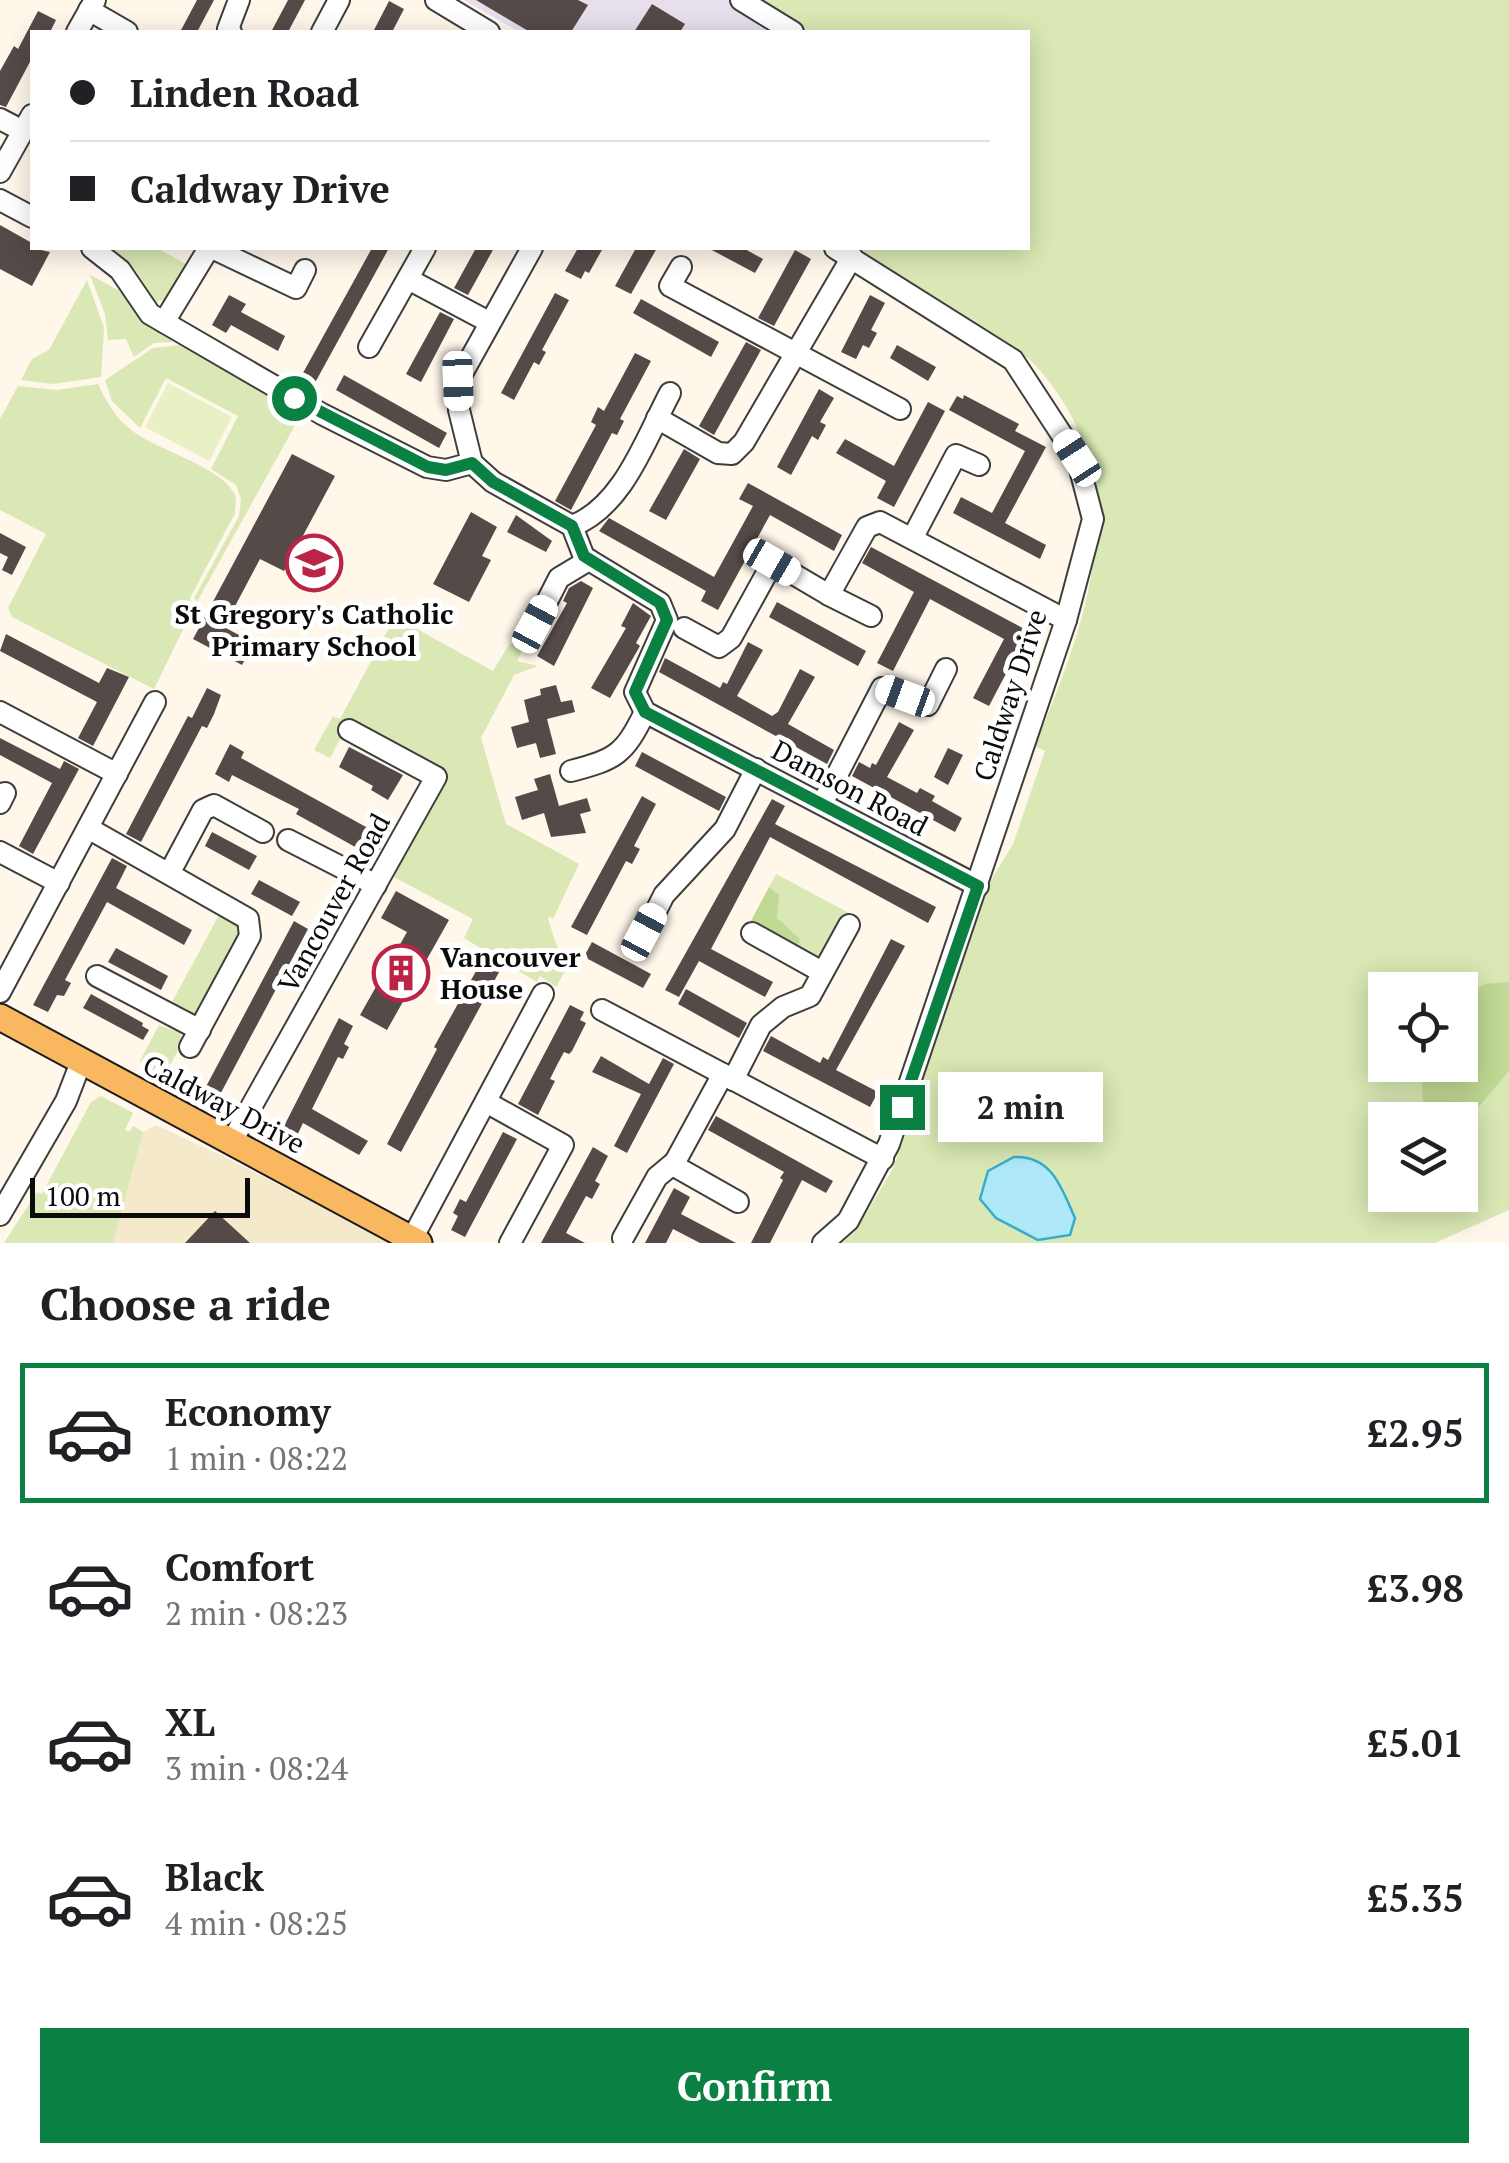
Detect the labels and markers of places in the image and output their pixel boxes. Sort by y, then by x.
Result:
school or university icon: St Gregory's Catholic Primary School [284,533,344,593]
place label: St Gregory's Catholic Primary School [174,595,454,664]
place label: Vancouver House [440,938,581,1007]
building icon: Vancouver House [371,943,431,1003]

